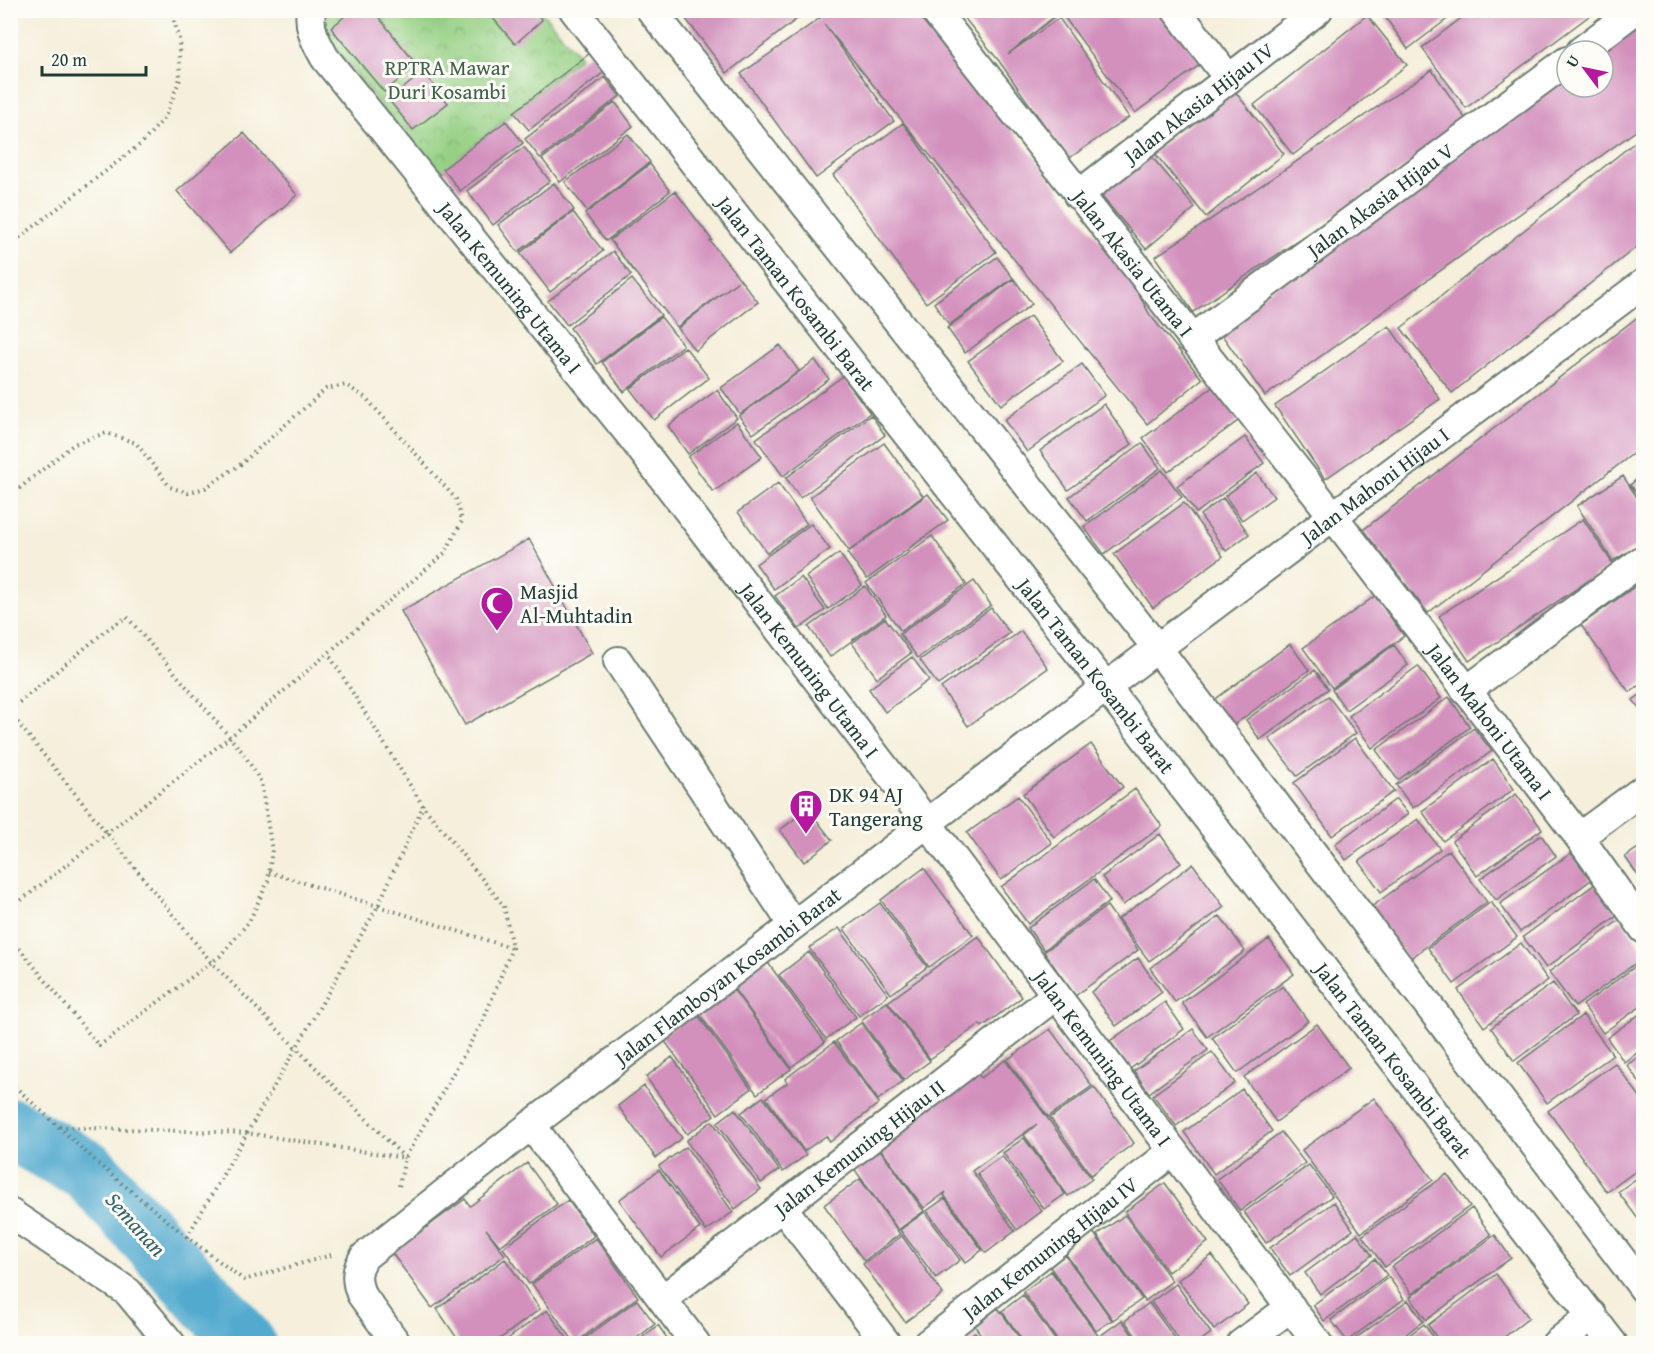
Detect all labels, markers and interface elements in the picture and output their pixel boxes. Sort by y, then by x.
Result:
street label: Jalan Akasia Hijau IV [1114,34,1280,172]
scale bar [42,39,146,77]
north arrow [1555,39,1615,99]
text: 20 m [51,46,87,73]
text: U [1559,50,1585,72]
park label: RPTRA Mawar Duri Kosambi [385,52,510,107]
street label: Jalan Akasia Hijau V [1298,135,1460,266]
street label: Jalan Akasia Utama I [1064,180,1201,343]
street label: Jalan Taman Kosambi Barat [708,186,883,398]
street label: Jalan Kemuning Utama I [429,192,590,380]
street label: Jalan Mahoni Hijau I [1291,419,1455,553]
street label: Jalan Taman Kosambi Barat [1008,569,1183,780]
street label: Jalan Kemuning Utama I [731,573,887,764]
place label: Masjid Al-Muhtadin [520,576,633,631]
mosque icon: Masjid Al-Muhtadin [479,585,515,632]
street label: Jalan Mahoni Utama I [1418,634,1560,806]
place label: DK 94 AJ Tangerang [829,779,923,834]
building icon: DK 94 AJ Tangerang [788,788,824,835]
street label: Jalan Flamboyan Kosambi Barat [605,879,848,1074]
street label: Jalan Taman Kosambi Barat [1306,953,1480,1165]
street label: Jalan Kemuning Utama I [1025,960,1180,1152]
street label: Jalan Kemuning Hijau II [765,1071,951,1225]
street label: Jalan Kemuning Hijau IV [953,1169,1144,1328]
water label: Semanan [98,1185,174,1263]

